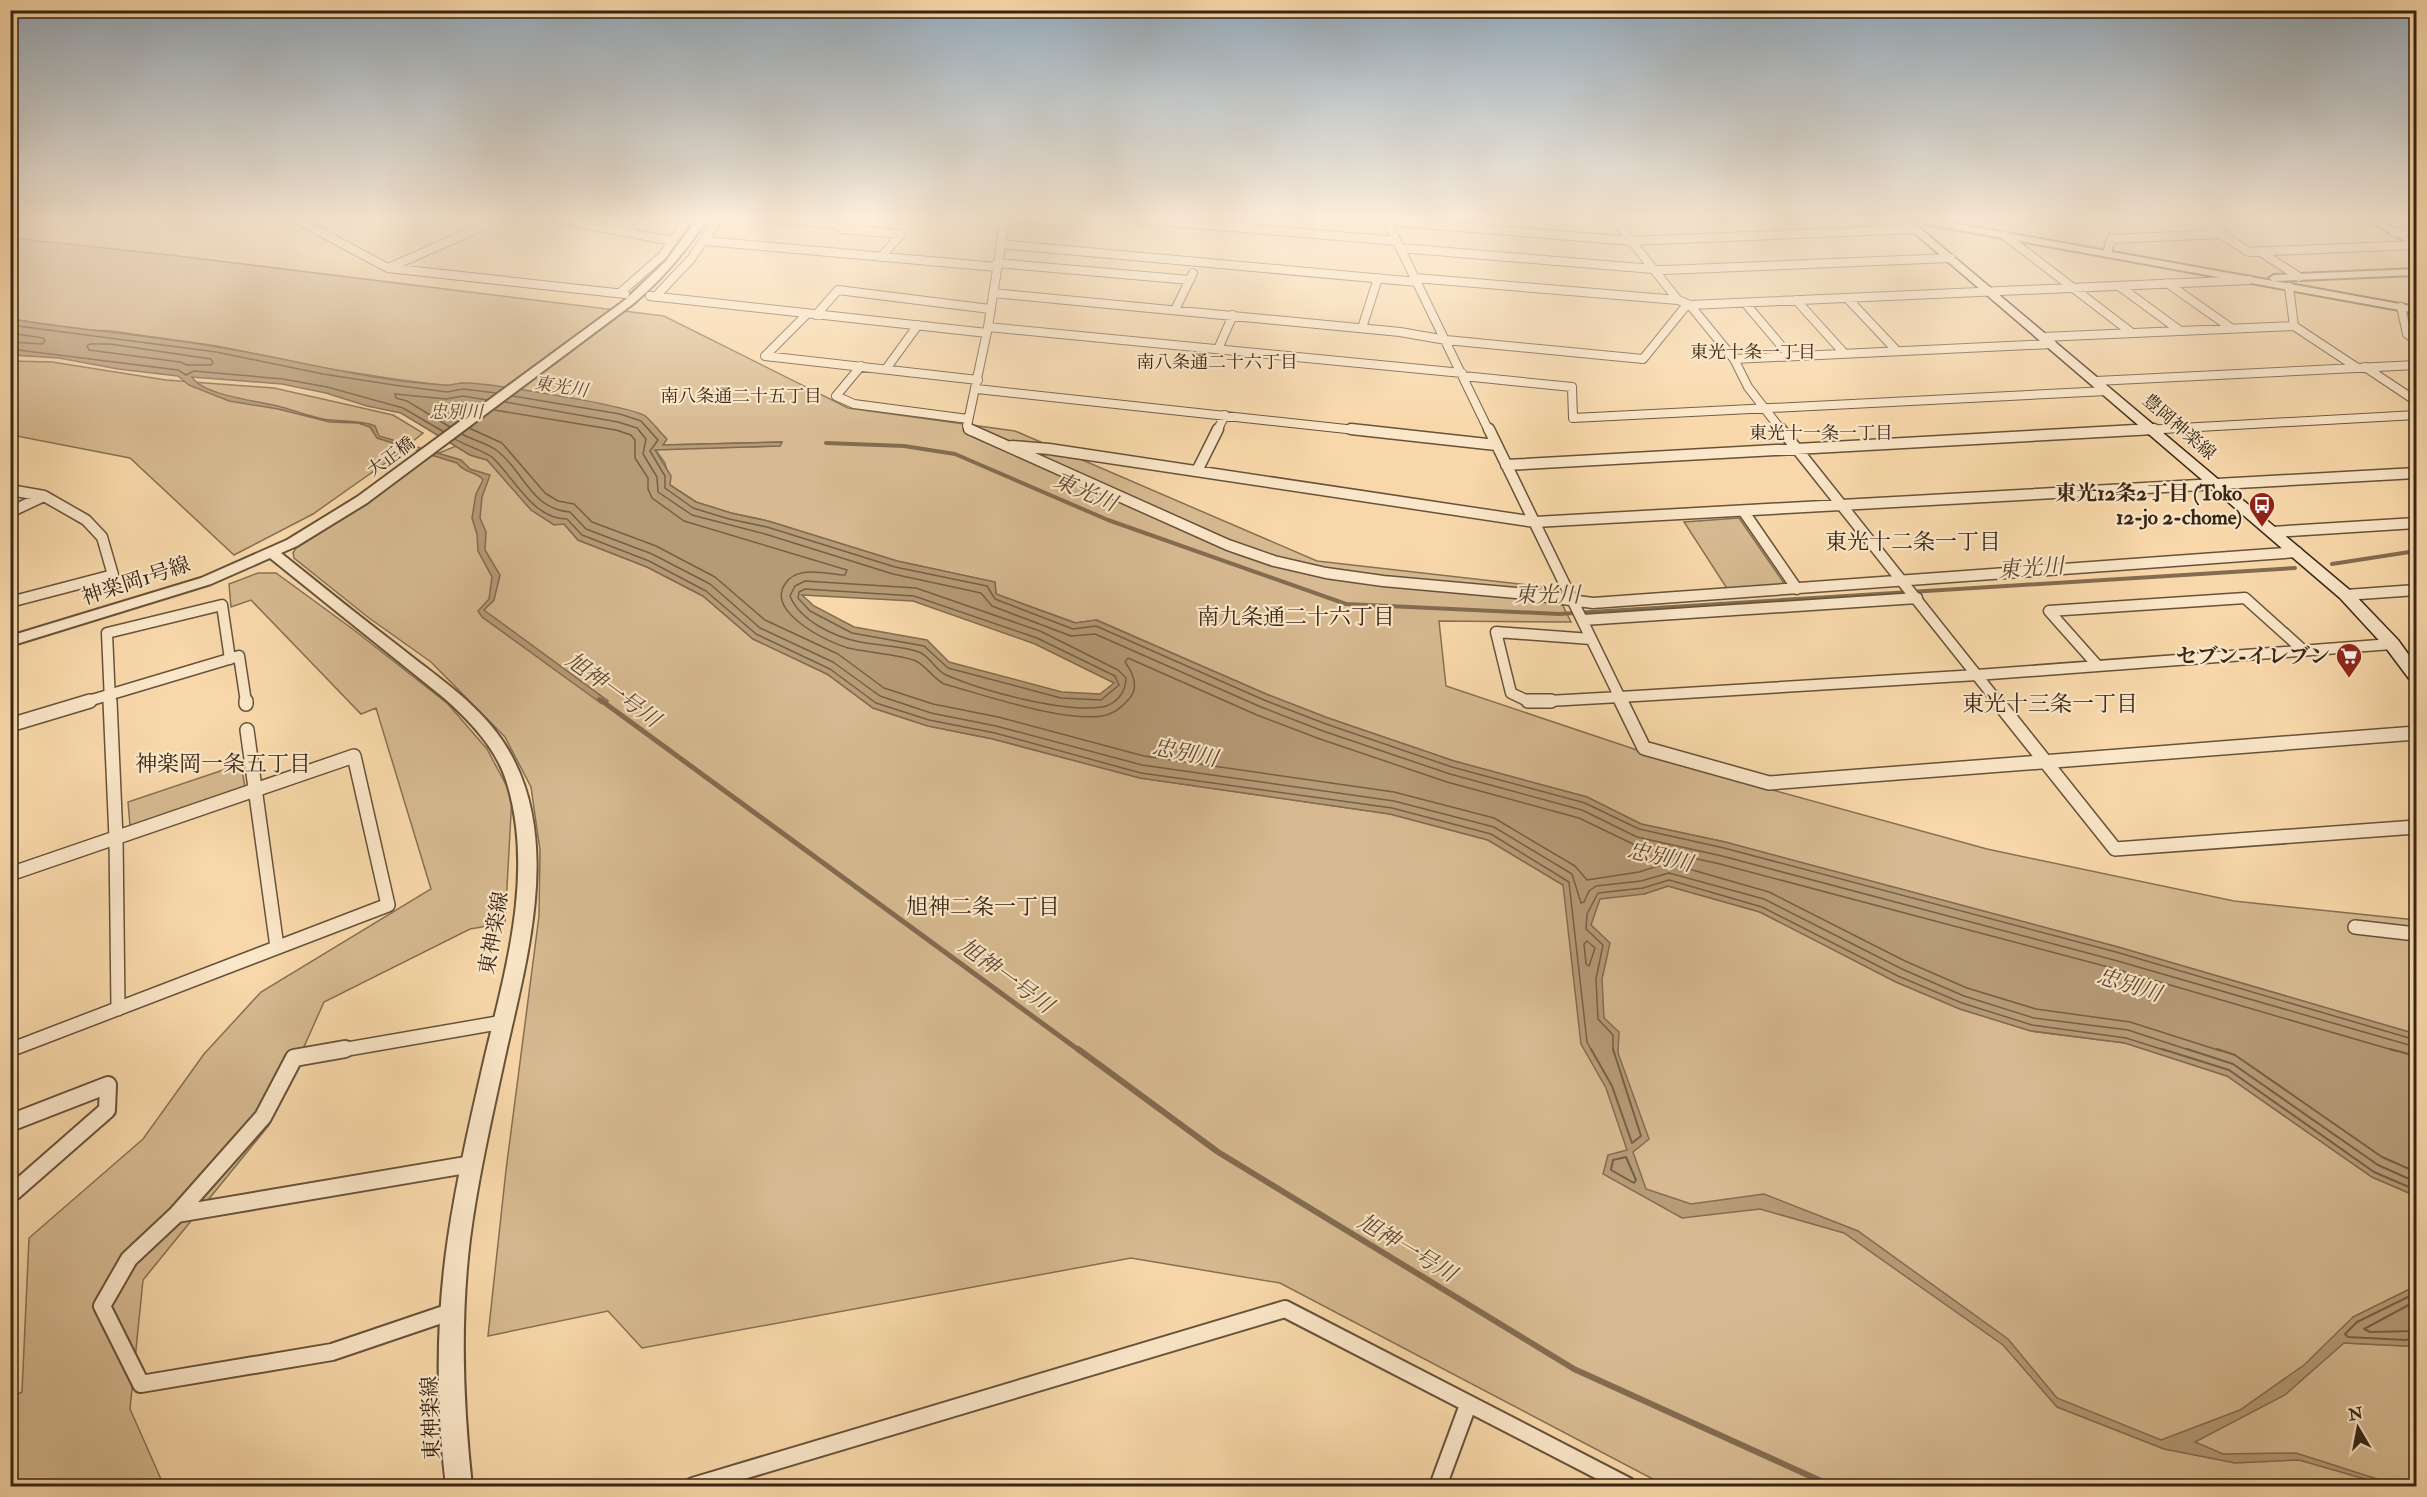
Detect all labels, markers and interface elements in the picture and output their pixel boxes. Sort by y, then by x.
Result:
district label: 東光十条一丁目 [1690,341,1816,364]
district label: 南八条通二十六丁目 [1136,351,1298,374]
water label: 東光川 [533,371,591,403]
district label: 南八条通二十五丁目 [660,385,822,408]
street label: 豊岡神楽線 [2137,389,2221,465]
water label: 忠別川 [429,401,485,424]
district label: 東光十一条一丁目 [1749,422,1893,445]
street label: 大正橋 [362,432,420,482]
water label: 東光川 [1049,466,1123,519]
place label: 東光12条2丁目 (Toko 12-jo 2-chome) [2055,480,2242,531]
bus stop icon: 東光12条2丁目 (Toko 12-jo 2-chome) [2247,490,2277,528]
district label: 東光十二条一丁目 [1825,528,2001,556]
street label: 神楽岡1号線 [78,551,194,611]
water label: 東光川 [1997,552,2067,584]
water label: 東光川 [1514,581,1582,609]
district label: 南九条通二十六丁目 [1197,603,1395,631]
supermarket icon: セブン-イレブン [2334,641,2364,679]
place label: セブン-イレブン [2176,643,2330,670]
water label: 旭神一号川 [560,646,667,735]
district label: 東光十三条一丁目 [1962,690,2138,718]
water label: 忠別川 [1150,733,1222,773]
district label: 神楽岡一条五丁目 [135,750,311,778]
water label: 忠別川 [1625,836,1697,879]
street label: 東神楽線 [473,889,515,977]
district label: 旭神二条一丁目 [906,893,1060,921]
water label: 旭神一号川 [953,932,1060,1021]
water label: 忠別川 [2093,962,2167,1009]
water label: 旭神一号川 [1353,1208,1463,1289]
street label: 東神楽線 [416,1376,446,1460]
north arrow [2328,1398,2388,1458]
text: N [2346,1403,2365,1425]

